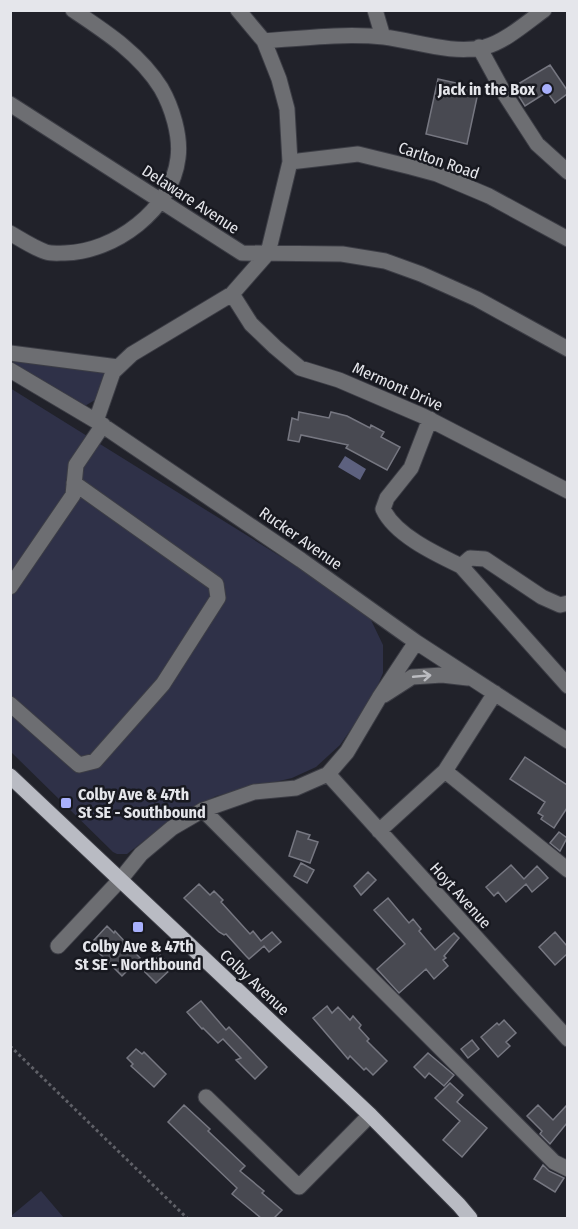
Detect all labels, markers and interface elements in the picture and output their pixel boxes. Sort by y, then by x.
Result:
place label: Jack in the Box [437,80,535,99]
marker: Jack in the Box [540,82,554,96]
street label: Carlton Road [396,138,482,183]
street label: Delaware Avenue [139,161,243,238]
street label: Mermont Drive [350,358,446,415]
street label: Rucker Avenue [256,503,346,574]
one-way arrow [412,670,432,681]
place label: Colby Ave & 47th St SE - Southbound [78,785,206,822]
marker: Colby Ave & 47th St SE - Southbound [59,796,73,810]
street label: Hoyt Avenue [426,858,495,932]
marker: Colby Ave & 47th St SE - Northbound [131,920,145,934]
place label: Colby Ave & 47th St SE - Northbound [75,937,201,974]
street label: Colby Avenue [216,945,293,1019]

